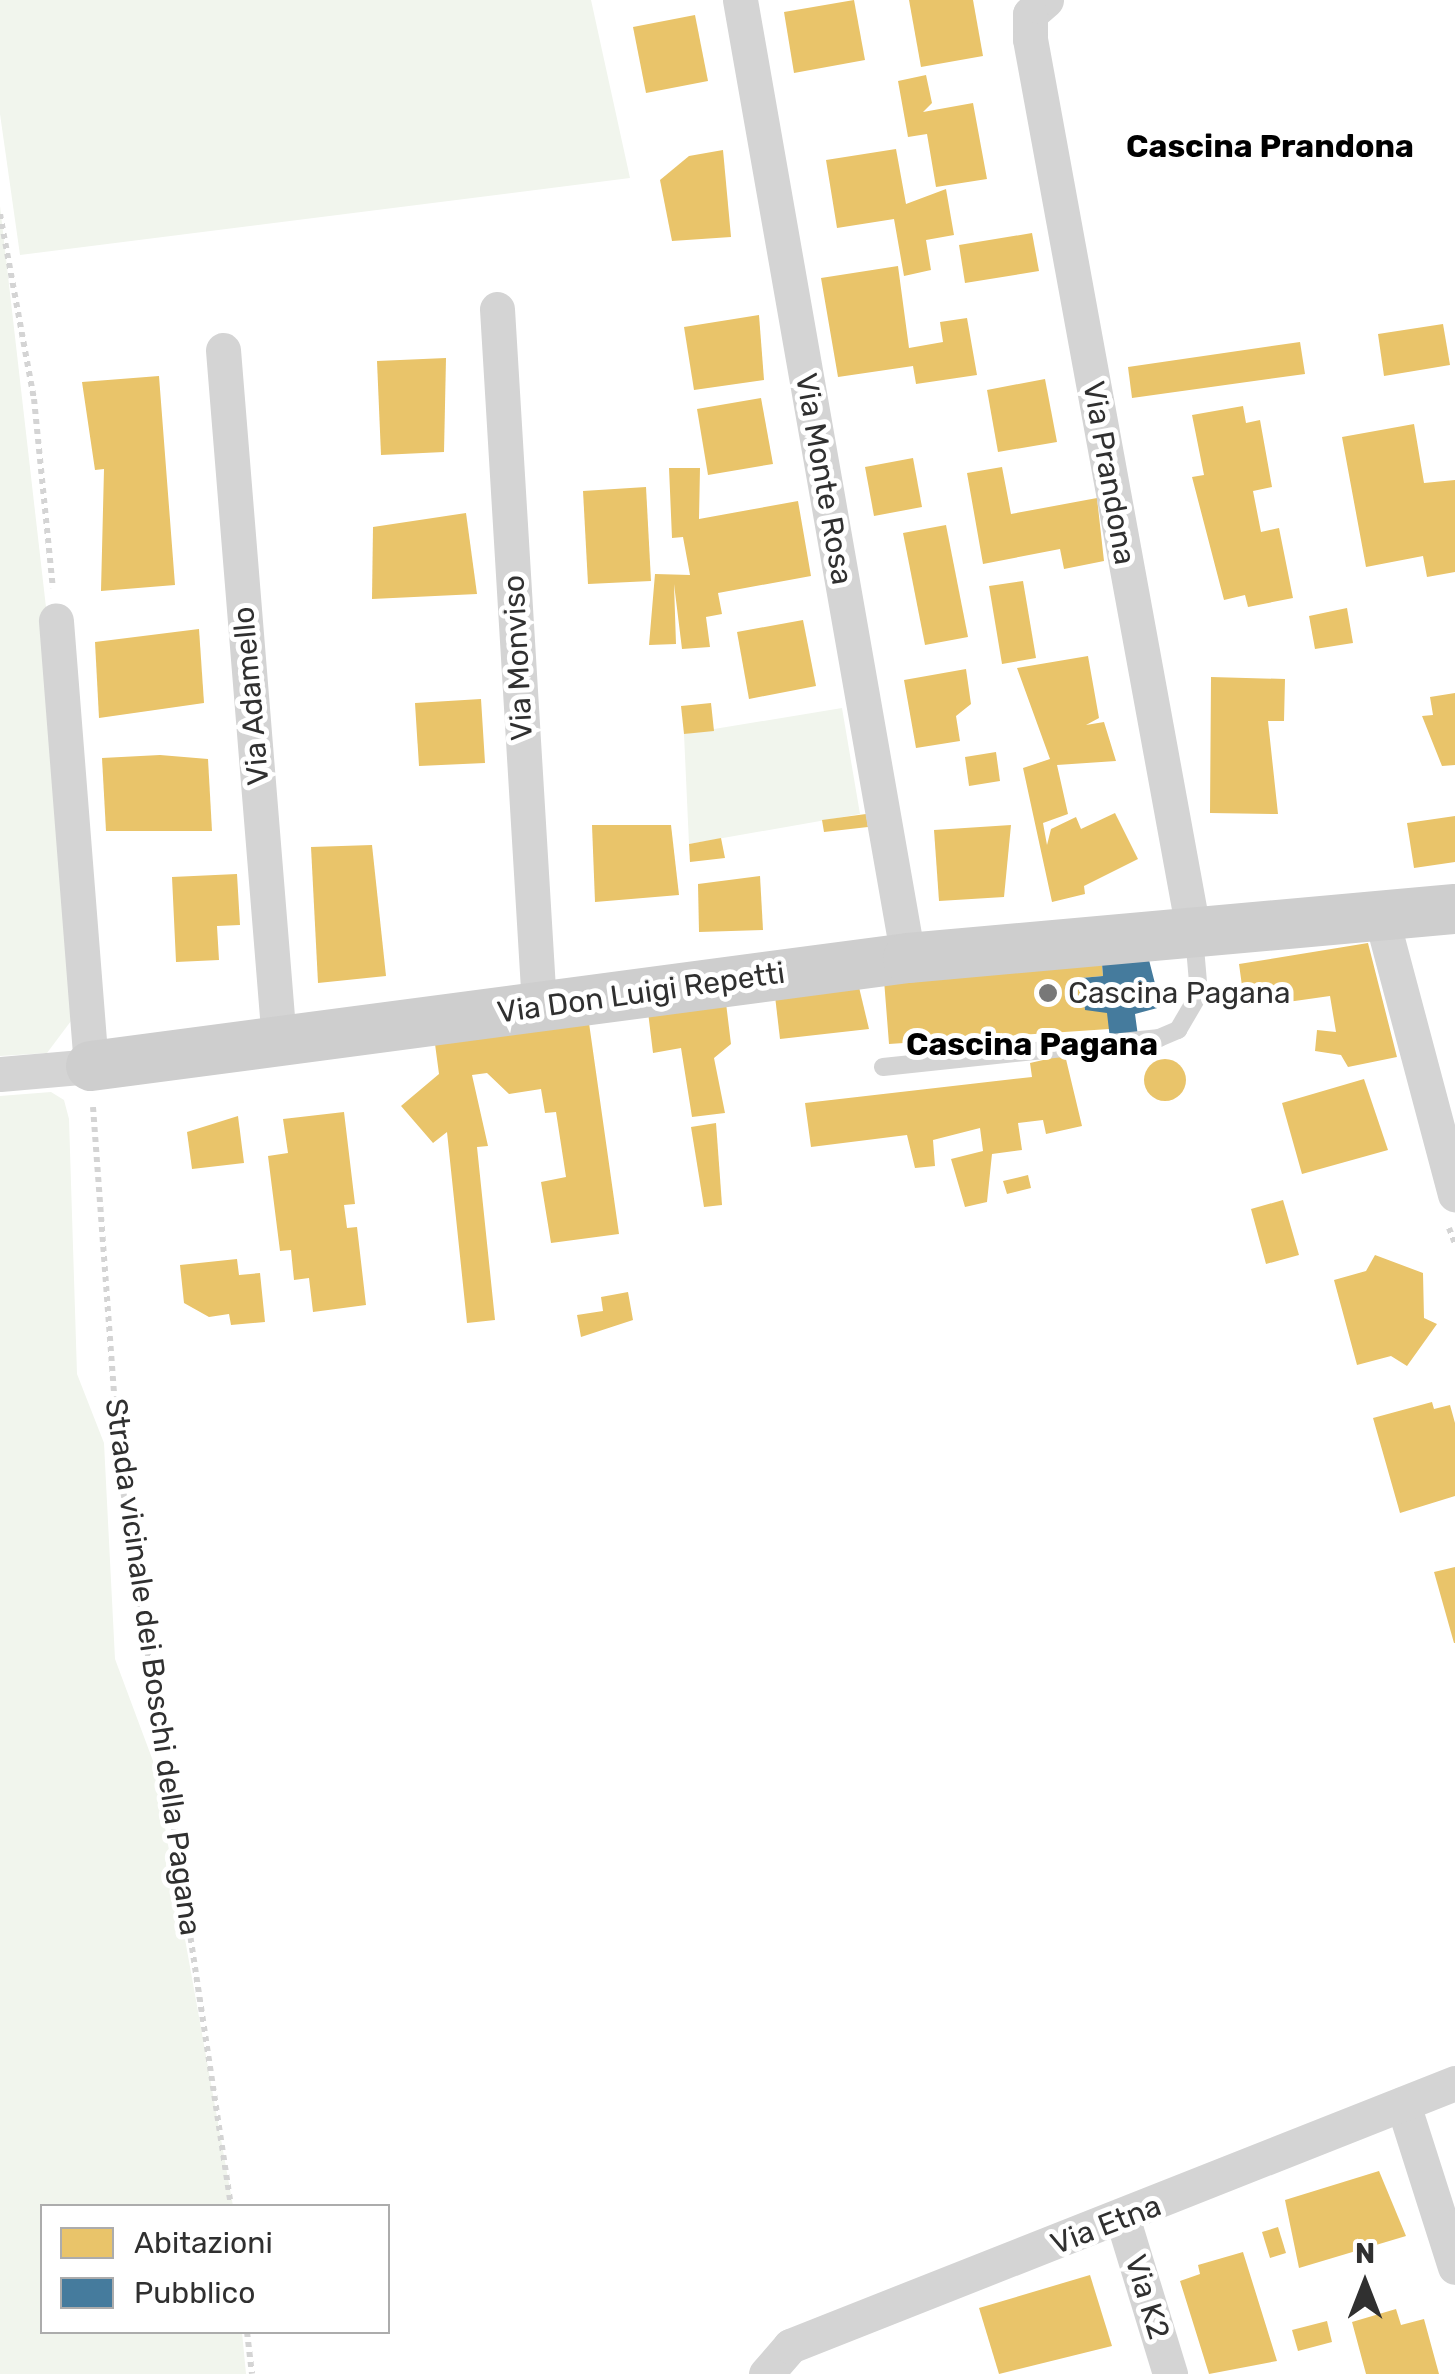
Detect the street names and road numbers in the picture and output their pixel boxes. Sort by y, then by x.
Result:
street label: Via Monte Rosa [788,370,860,588]
street label: Via Prandona [1075,378,1143,568]
street label: Via Monviso [496,574,540,742]
street label: Via Adamello [225,605,277,787]
street label: Via Don Luigi Repetti [495,955,787,1031]
street label: Strada vicinale dei Boschi della Pagana [97,1396,209,1938]
street label: Via Etna [1046,2188,1166,2262]
street label: Via K2 [1117,2250,1177,2344]

